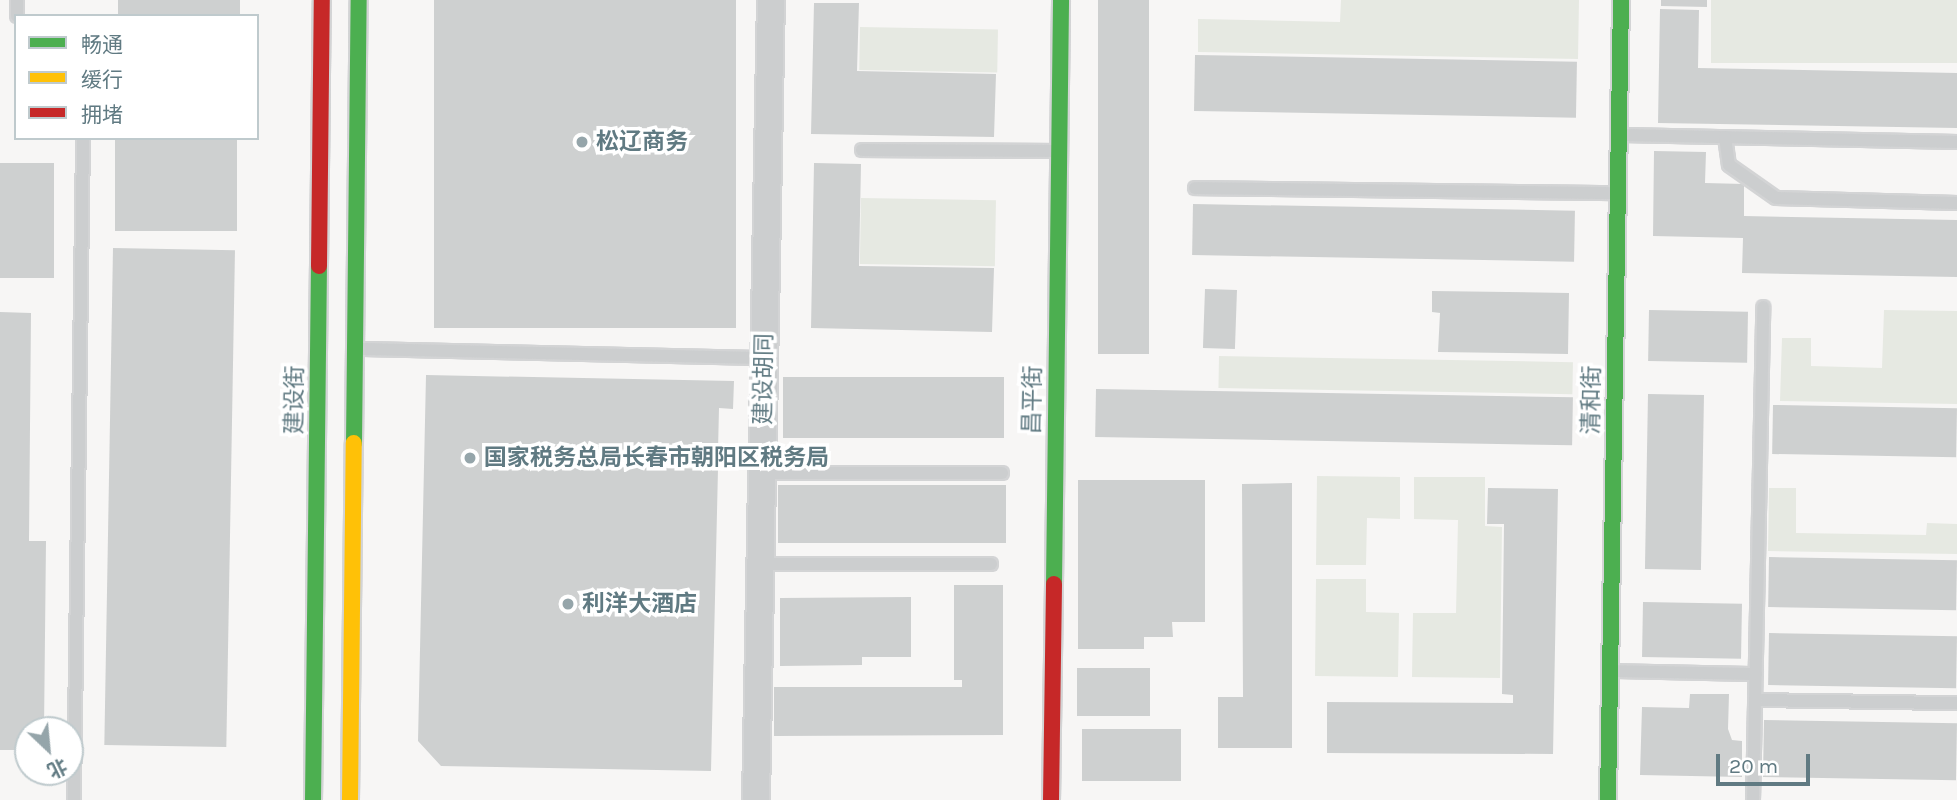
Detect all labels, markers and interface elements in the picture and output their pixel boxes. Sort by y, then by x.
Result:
legend [14,14,259,140]
text: 畅通 [81,33,123,57]
text: 缓行 [81,68,123,92]
text: 拥堵 [81,103,123,127]
place label: 松辽商务 [596,128,688,156]
marker: 松辽商务 [574,134,590,150]
street label: 建设胡同 [749,333,779,425]
street label: 建设街 [281,365,309,435]
street label: 昌平街 [1019,365,1047,435]
street label: 清和街 [1578,365,1606,435]
place label: 国家税务总局长春市朝阳区税务局 [484,444,829,472]
marker: 国家税务总局长春市朝阳区税务局 [462,450,478,466]
place label: 利洋大酒店 [582,590,697,618]
marker: 利洋大酒店 [560,596,576,612]
north arrow [14,716,84,786]
scale bar [1719,740,1814,784]
text: 北 [44,754,71,782]
text: 20 m [1729,754,1778,778]

